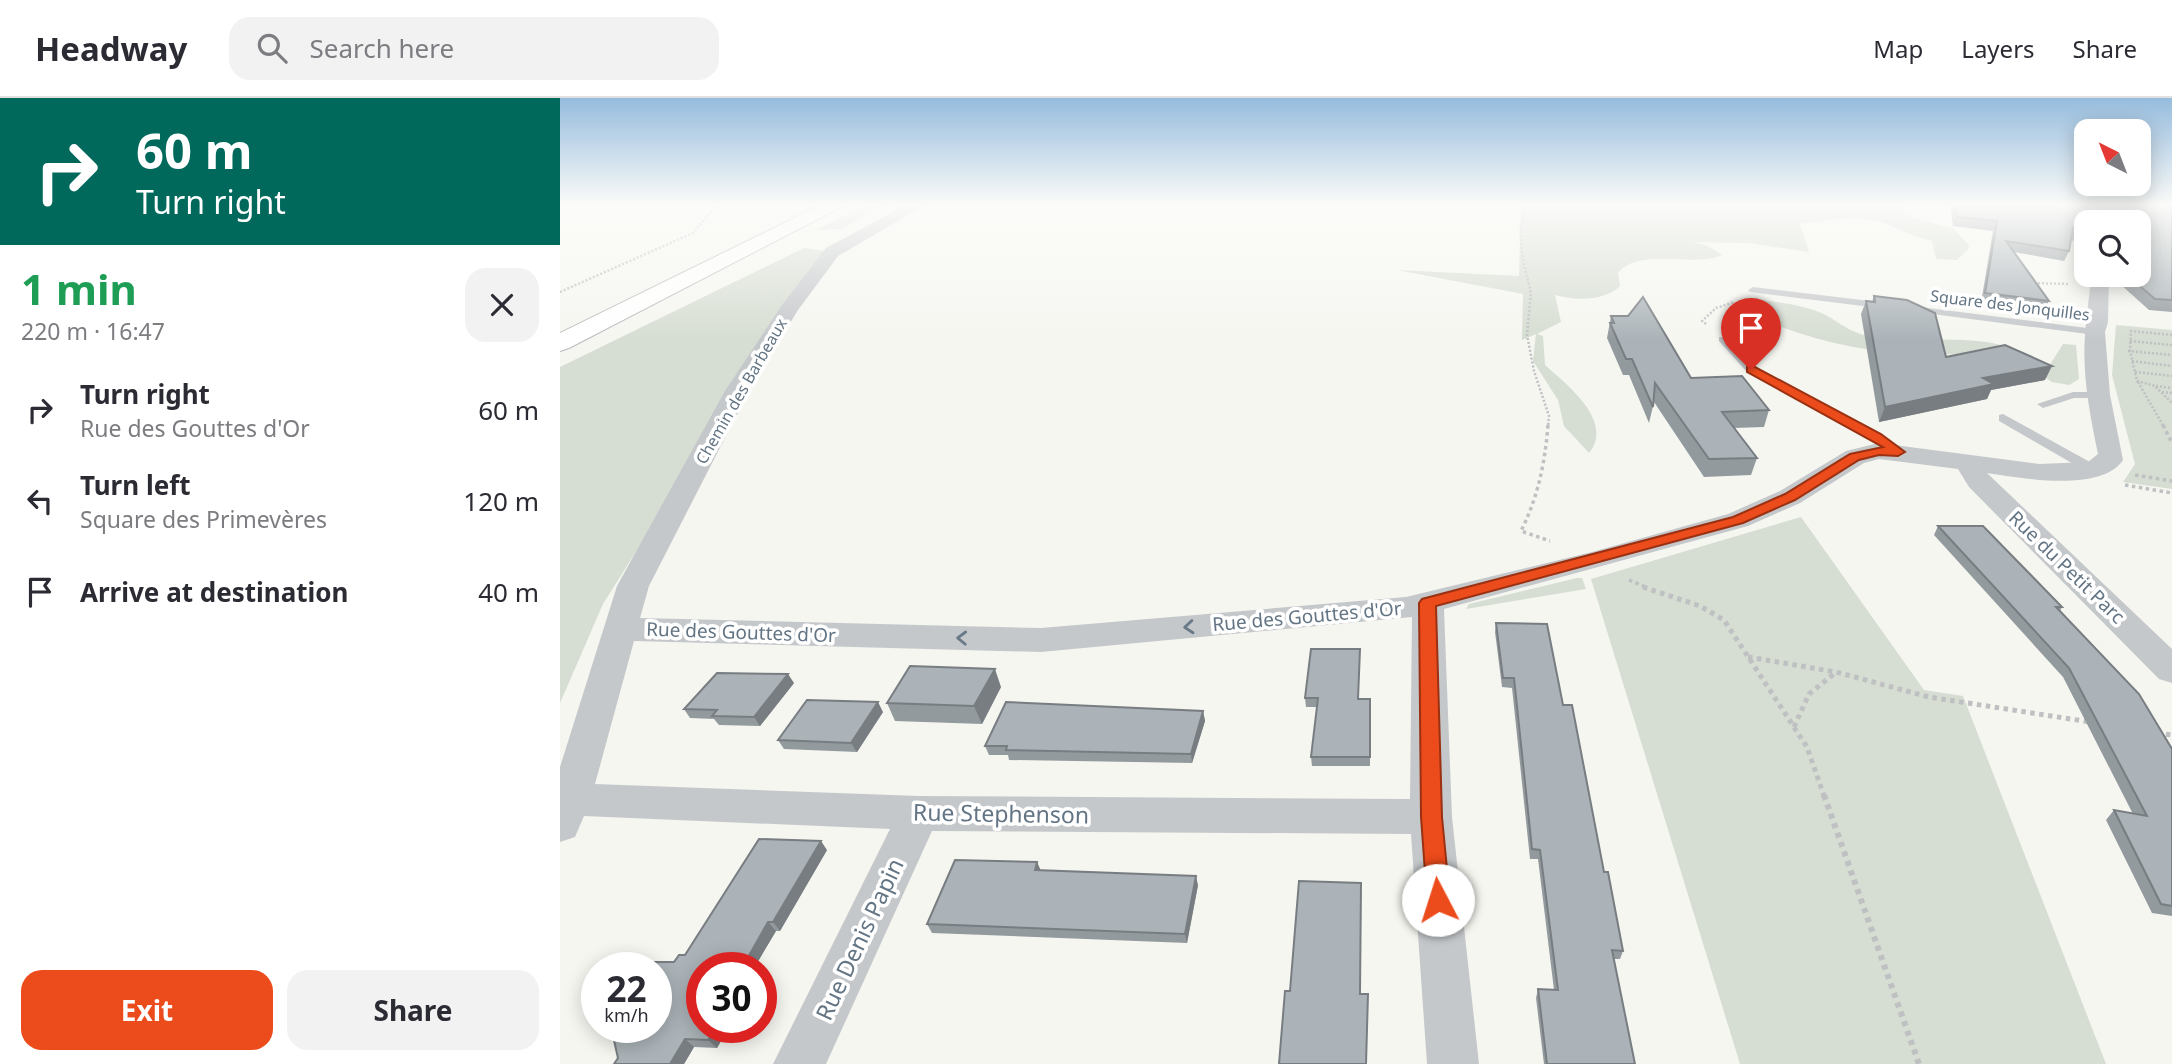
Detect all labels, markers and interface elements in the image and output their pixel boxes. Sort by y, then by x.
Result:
search box [229,17,719,80]
text: Headway [35,26,187,71]
icon: search [253,29,291,67]
text: Search here [309,30,454,66]
text: Map [1873,32,1923,65]
text: Layers [1961,32,2035,65]
text: Share [2073,32,2137,65]
text: 60 m [136,117,253,183]
north arrow [2074,119,2151,196]
map controls [2074,119,2151,287]
icon: right [21,126,112,217]
text: Turn right [136,180,286,223]
button: search [2074,210,2151,287]
text: 1 min [21,260,137,317]
button: close [465,268,539,342]
street label: Square des Jonquilles [1929,284,2091,326]
pin [1721,298,1781,370]
icon: arrive [1732,309,1770,347]
street label: Chemin des Barbeaux [690,314,792,468]
text: 220 m · 16:47 [21,315,165,347]
text: Turn right [80,376,210,412]
icon: right [21,391,59,429]
text: 60 m [478,392,539,428]
text: Rue des Gouttes d'Or [80,412,310,444]
text: Turn left [80,467,191,503]
icon: left [21,482,59,520]
text: 120 m [463,483,539,519]
text: Square des Primevères [80,503,327,535]
street label: Rue du Petit Parc [2003,505,2131,629]
icon: arrive [21,573,59,611]
text: Arrive at destination [80,574,349,610]
text: 40 m [478,574,539,610]
street label: Rue des Gouttes d'Or [1211,595,1403,637]
street label: Rue des Gouttes d'Or [646,616,836,648]
one-way arrow [1183,619,1194,634]
one-way arrow [957,630,968,645]
street label: Rue Stephenson [913,795,1089,831]
street label: Rue Denis Papin [807,853,911,1025]
position arrow [1401,863,1475,937]
speed limit sign: 30 [686,952,777,1043]
text: 22 [606,965,647,1012]
button: Exit [21,970,273,1050]
button: Share [287,970,539,1050]
text: km/h [604,1003,649,1027]

